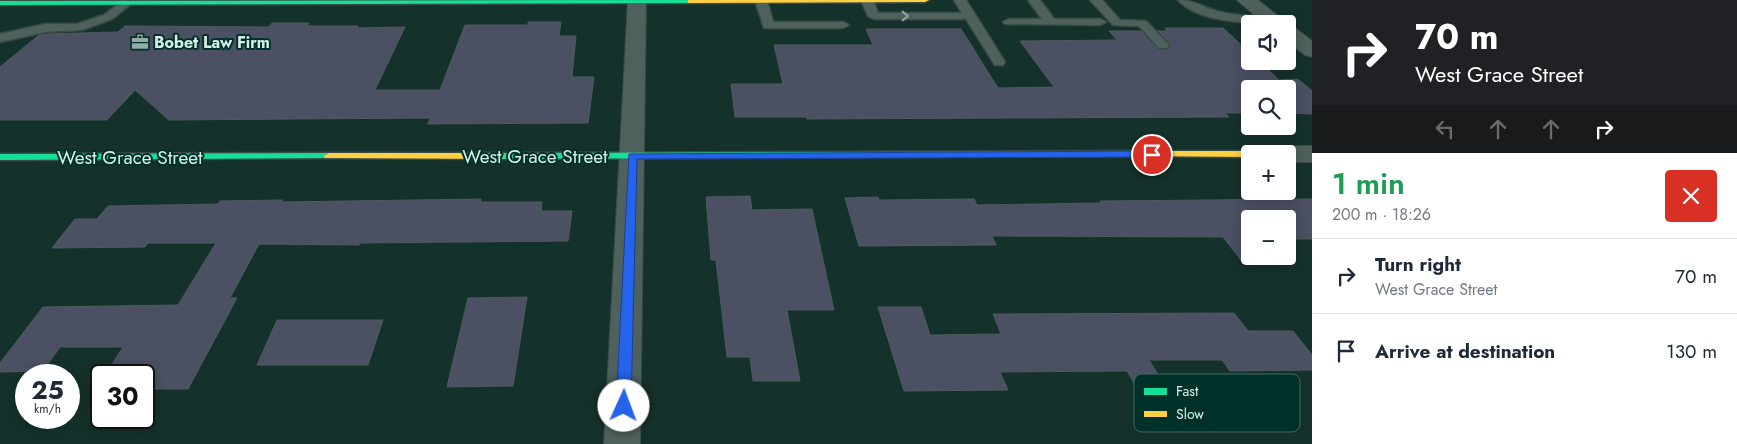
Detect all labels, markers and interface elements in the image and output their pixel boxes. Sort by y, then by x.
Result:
one-way arrow [902,11,910,21]
text: 70 m [1415,12,1498,62]
map controls [1241,15,1296,265]
button: sound [1241,15,1296,70]
icon: right [1332,20,1397,85]
place label: Bobet Law Firm [154,31,270,54]
office icon: Bobet Law Firm [130,32,150,52]
text: West Grace Street [1415,58,1583,90]
button: search [1241,80,1296,135]
icon: left [1431,115,1459,143]
icon: ahead [1484,115,1512,143]
icon: ahead [1537,115,1565,143]
icon: right [1590,115,1618,143]
pin [1131,134,1173,176]
icon: arrive [1138,141,1166,169]
street label: West Grace Street [462,143,608,170]
street label: West Grace Street [57,144,203,171]
button: + [1241,145,1296,200]
text: 1 min [1332,162,1405,205]
button: close [1665,170,1717,222]
text: 200 m · 18:26 [1332,203,1431,226]
button: − [1241,210,1296,265]
text: Turn right [1375,251,1461,278]
icon: right [1332,262,1360,290]
text: 70 m [1675,263,1717,290]
text: West Grace Street [1375,278,1497,301]
icon: arrive [1332,337,1360,365]
text: Arrive at destination [1375,338,1555,365]
text: 130 m [1666,338,1717,365]
speed limit sign: 30 [90,364,155,429]
text: 25 [31,372,64,408]
legend [1134,374,1300,432]
position arrow [597,379,649,431]
text: Fast [1176,381,1199,401]
text: km/h [34,400,61,418]
text: Slow [1176,404,1204,424]

